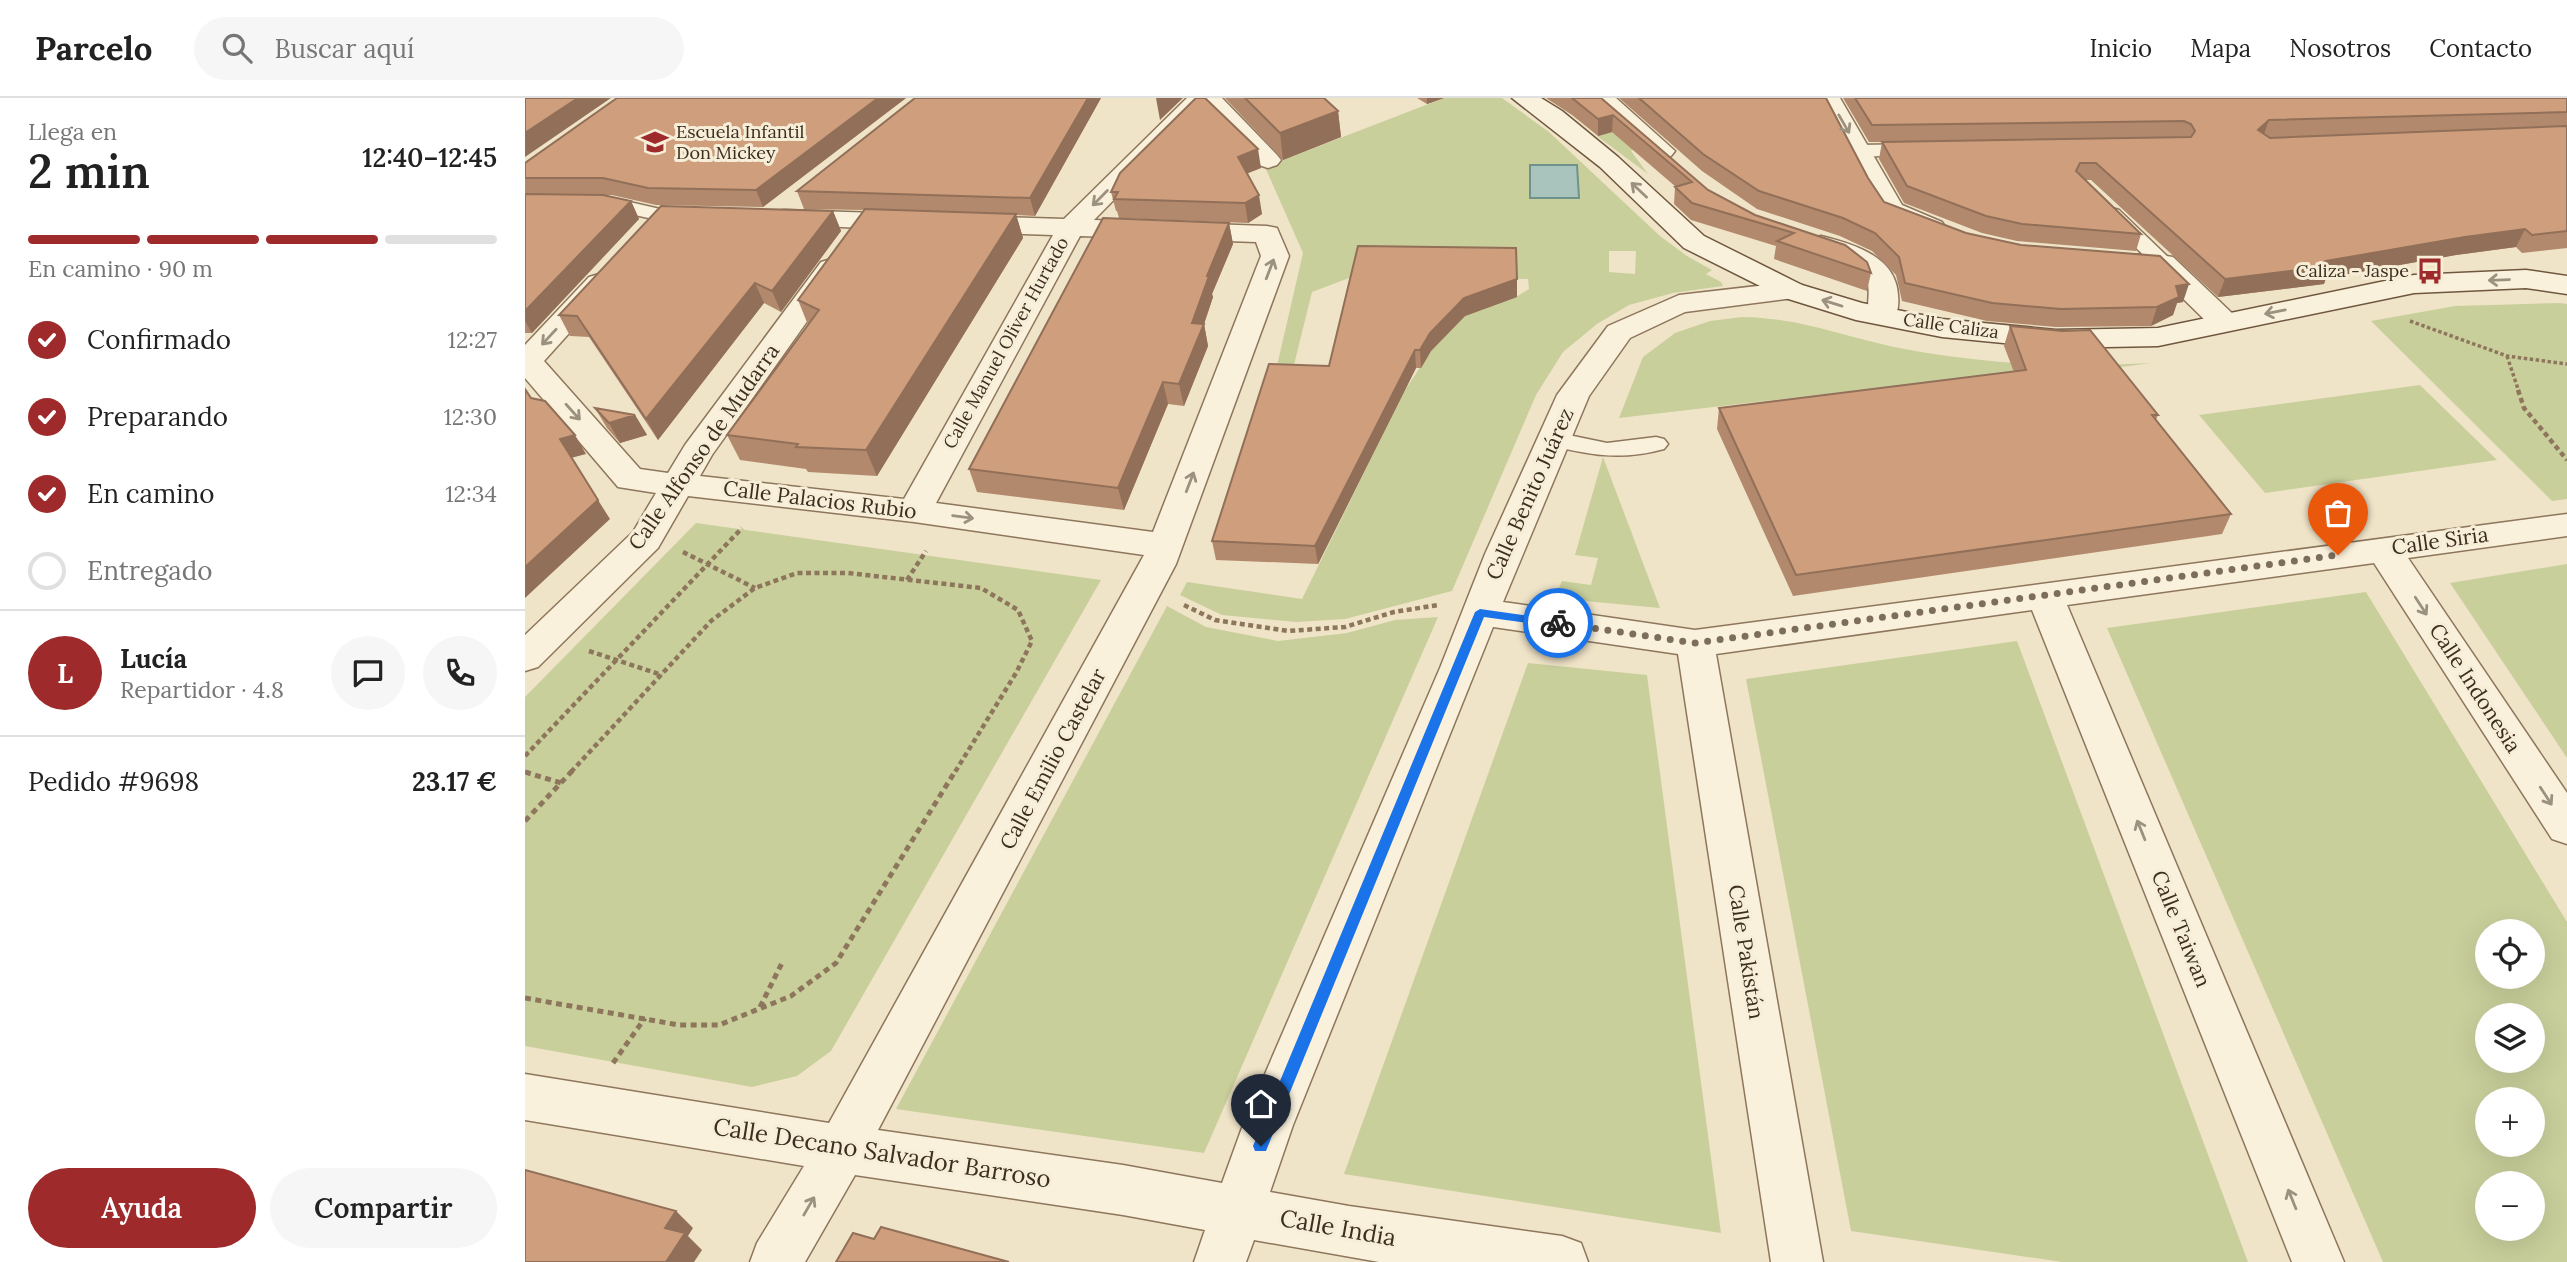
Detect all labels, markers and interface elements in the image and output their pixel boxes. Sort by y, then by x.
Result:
search box [194,17,684,80]
text: Parcelo [35,27,152,69]
icon: search [218,29,256,67]
text: Buscar aquí [274,32,414,65]
text: Inicio [2089,33,2152,64]
text: Mapa [2190,33,2251,64]
text: Nosotros [2289,33,2391,64]
text: Contacto [2429,33,2532,64]
one-way arrow [1837,114,1851,134]
text: Llega en [28,117,117,146]
place label: Escuela Infantil Don Mickey [676,120,804,164]
school or university icon: Escuela Infantil Don Mickey [640,127,670,157]
text: 12:40–12:45 [362,141,497,174]
text: 2 min [28,142,150,201]
one-way arrow [1631,182,1648,199]
one-way arrow [1092,189,1109,206]
street label: Calle Manuel Oliver Hurtado [938,233,1073,453]
text: En camino · 90 m [28,254,213,283]
bus stop icon: Caliza - Jaspe [2415,256,2445,286]
one-way arrow [1264,259,1277,280]
place label: Caliza - Jaspe [2296,259,2409,282]
one-way arrow [2488,273,2511,287]
one-way arrow [1822,296,1844,309]
one-way arrow [2264,306,2287,320]
street label: Calle Caliza [1902,307,2000,344]
icon: check [28,321,66,359]
text: Confirmado [87,323,231,356]
text: 12:27 [448,325,497,354]
one-way arrow [541,328,558,345]
street label: Calle Alfonso de Mudarra [622,338,785,555]
icon: check [28,398,66,436]
text: Preparando [87,400,228,433]
text: 12:30 [443,402,497,431]
one-way arrow [565,402,581,420]
street label: Calle Benito Juárez [1479,404,1580,584]
one-way arrow [1184,471,1197,493]
street label: Calle Palacios Rubio [722,474,918,525]
icon: check [28,475,66,513]
text: En camino [87,477,215,510]
text: 12:34 [445,479,497,508]
pin [2308,483,2368,555]
icon: bag [2319,494,2357,532]
one-way arrow [951,511,974,524]
street label: Calle Siria [2390,520,2490,561]
text: Entregado [87,554,213,587]
courier [1523,588,1593,658]
one-way arrow [2415,595,2429,615]
icon: bike [1539,604,1577,642]
street label: Calle Indonesia [2424,618,2527,758]
button: chat [331,636,405,710]
button: phone [423,636,497,710]
text: Lucía [120,642,187,675]
text: L [57,657,73,690]
street label: Calle Emilio Castelar [993,664,1112,854]
text: Repartidor · 4.8 [120,675,284,704]
text: Pedido #9698 [28,765,199,798]
text: 23.17 € [412,765,497,798]
one-way arrow [2540,785,2554,805]
one-way arrow [2133,819,2146,841]
street label: Calle Taiwan [2146,866,2217,991]
street label: Calle Pakistán [1723,883,1770,1021]
map controls [2475,919,2545,1241]
button: locate [2475,919,2545,989]
button: layers [2475,1003,2545,1073]
pin [1231,1074,1291,1146]
icon: home [1242,1085,1280,1123]
button: + [2475,1087,2545,1157]
street label: Calle Decano Salvador Barroso [711,1111,1053,1195]
button: Ayuda [28,1168,256,1248]
button: Compartir [270,1168,497,1248]
button: − [2475,1171,2545,1241]
one-way arrow [2285,1189,2298,1210]
one-way arrow [802,1196,816,1216]
street label: Calle India [1278,1202,1399,1253]

